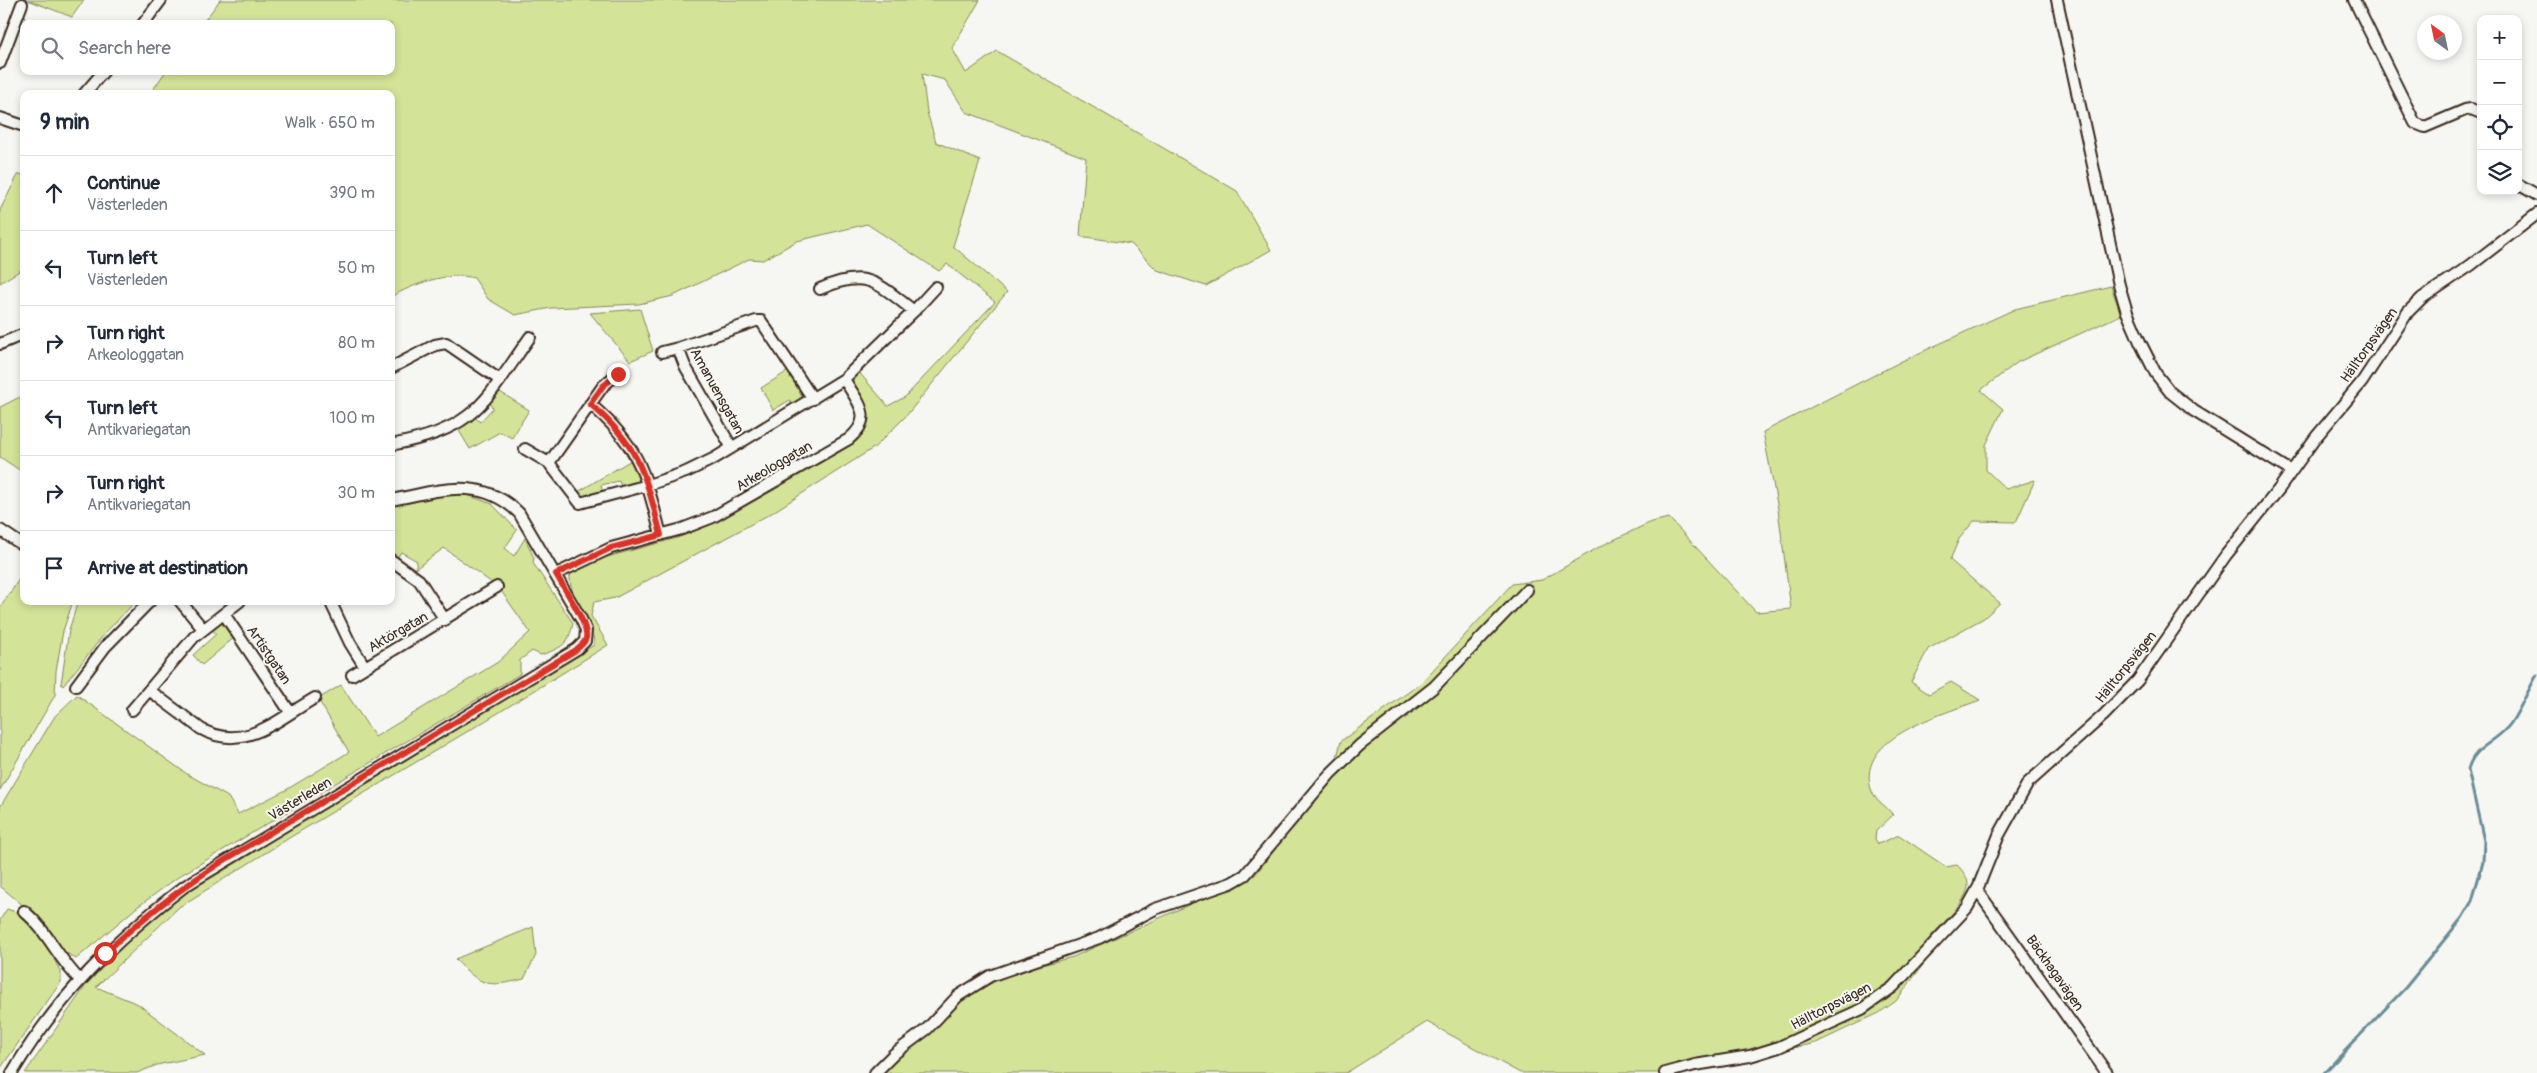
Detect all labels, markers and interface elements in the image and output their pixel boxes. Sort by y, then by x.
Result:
north arrow [2417,15,2462,60]
map controls [2477,15,2522,195]
button: + [2477,15,2522,60]
search box [20,20,395,75]
icon: search [38,34,66,62]
text: Search here [78,36,171,60]
button: − [2477,60,2522,105]
button: locate [2477,105,2522,150]
text: 9 min [40,109,89,136]
text: Walk · 650 m [285,113,375,133]
button: layers [2477,150,2522,195]
text: Continue [87,171,160,195]
icon: ahead [40,179,68,207]
text: 390 m [329,183,375,203]
text: Västerleden [87,195,168,215]
text: Turn left [87,246,157,270]
icon: left [40,254,68,282]
text: 50 m [338,258,375,278]
text: Västerleden [87,270,168,290]
street label: Hälltorpsvägen [2337,304,2401,386]
text: Turn right [87,321,165,345]
icon: right [40,329,68,357]
text: 80 m [338,333,375,353]
text: Arkeologgatan [87,345,184,365]
street label: Amanuensgatan [686,345,748,437]
route end [607,363,630,386]
text: Turn left [87,396,157,420]
icon: left [40,404,68,432]
text: 100 m [329,408,375,428]
text: Antikvariegatan [87,420,191,440]
street label: Arkeologgatan [733,437,815,495]
text: Turn right [87,471,165,495]
icon: right [40,479,68,507]
text: 30 m [337,483,375,503]
text: Antikvariegatan [87,495,191,515]
icon: arrive [40,554,68,582]
text: Arrive at destination [87,556,248,580]
street label: Aktörgatan [365,608,431,656]
street label: Artistgatan [243,623,295,688]
street label: Hälltorpsvägen [2092,627,2160,706]
street label: Västerleden [265,773,335,824]
street label: Bäckhagavägen [2023,932,2087,1014]
route start [94,942,117,965]
street label: Hälltorpsvägen [1788,978,1874,1033]

